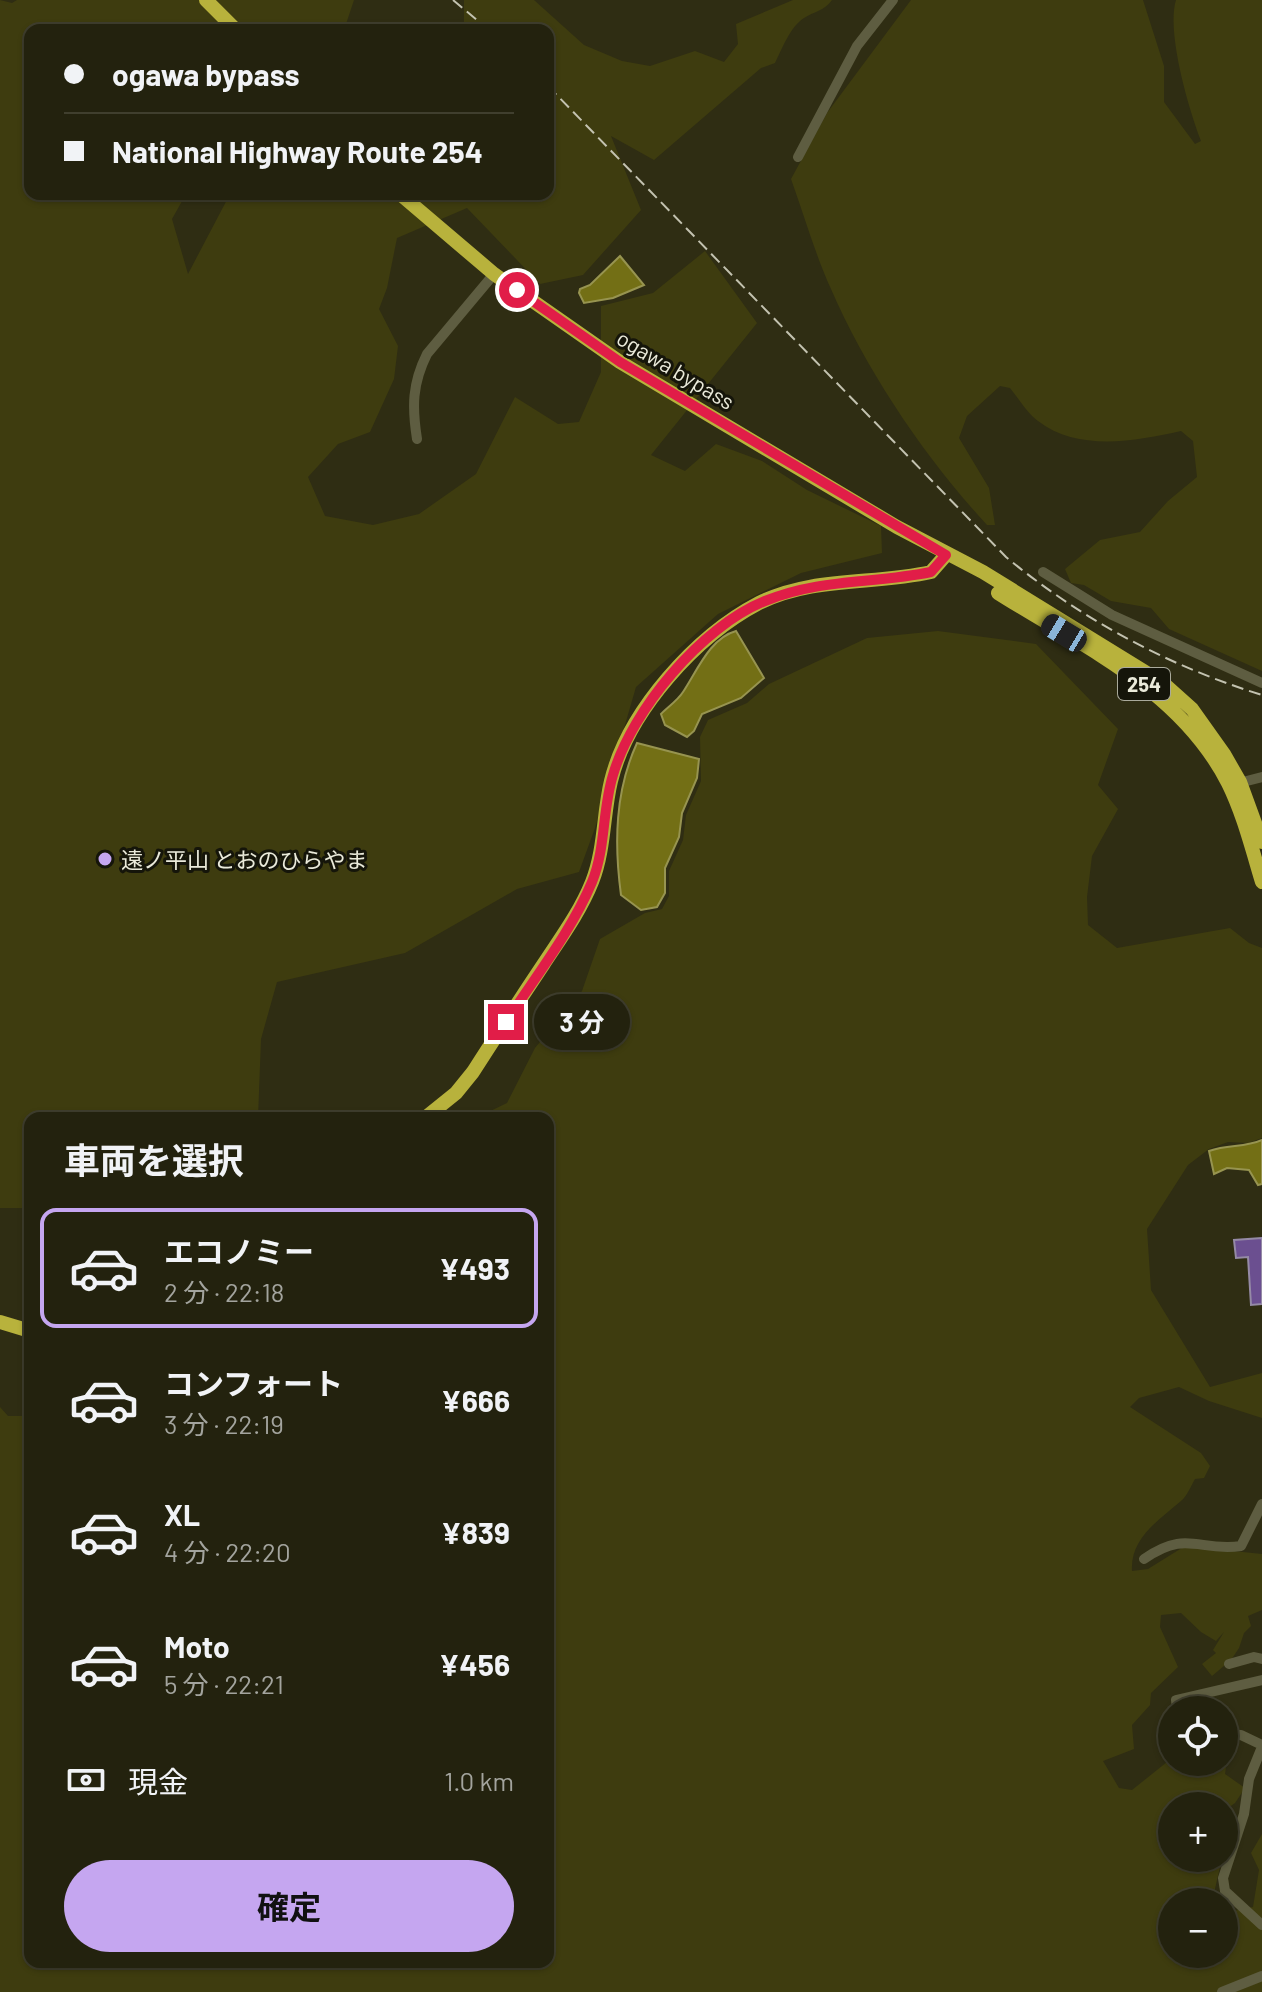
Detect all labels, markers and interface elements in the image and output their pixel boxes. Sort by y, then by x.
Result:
text: ogawa bypass [112,56,300,92]
text: National Highway Route 254 [112,133,483,169]
route start [499,272,535,308]
street label: ogawa bypass [613,324,739,414]
car [1037,610,1091,656]
road number: 254 [1118,668,1170,700]
place label: 遠ノ平山 とおのひらやま [121,846,367,872]
marker: 遠ノ平山 とおのひらやま [96,850,114,868]
callout: 3 分 [534,994,630,1050]
route end [488,1004,524,1040]
text: 3 分 [559,1006,605,1037]
text: 車両を選択 [64,1138,244,1181]
icon: car [68,1232,140,1304]
text: エコノミー [164,1233,314,1269]
text: ¥493 [439,1250,510,1286]
text: 2 分 · 22:18 [164,1276,284,1307]
icon: car [68,1364,140,1436]
text: コンフォート [164,1365,343,1401]
text: ¥666 [441,1382,510,1418]
text: 3 分 · 22:19 [164,1408,284,1439]
icon: car [68,1496,140,1568]
text: XL [164,1496,200,1532]
text: ¥839 [441,1514,510,1550]
text: 4 分 · 22:20 [164,1536,291,1567]
icon: car [68,1628,140,1700]
text: Moto [164,1628,230,1664]
text: ¥456 [439,1646,510,1682]
text: 5 分 · 22:21 [164,1668,284,1699]
map controls [1158,1696,1238,1968]
button: locate [1158,1696,1238,1776]
icon: cash [64,1758,108,1802]
text: 現金 [128,1763,188,1799]
text: 1.0 km [444,1765,514,1796]
button: + [1158,1792,1238,1872]
button: 確定 [64,1860,514,1952]
button: − [1158,1888,1238,1968]

